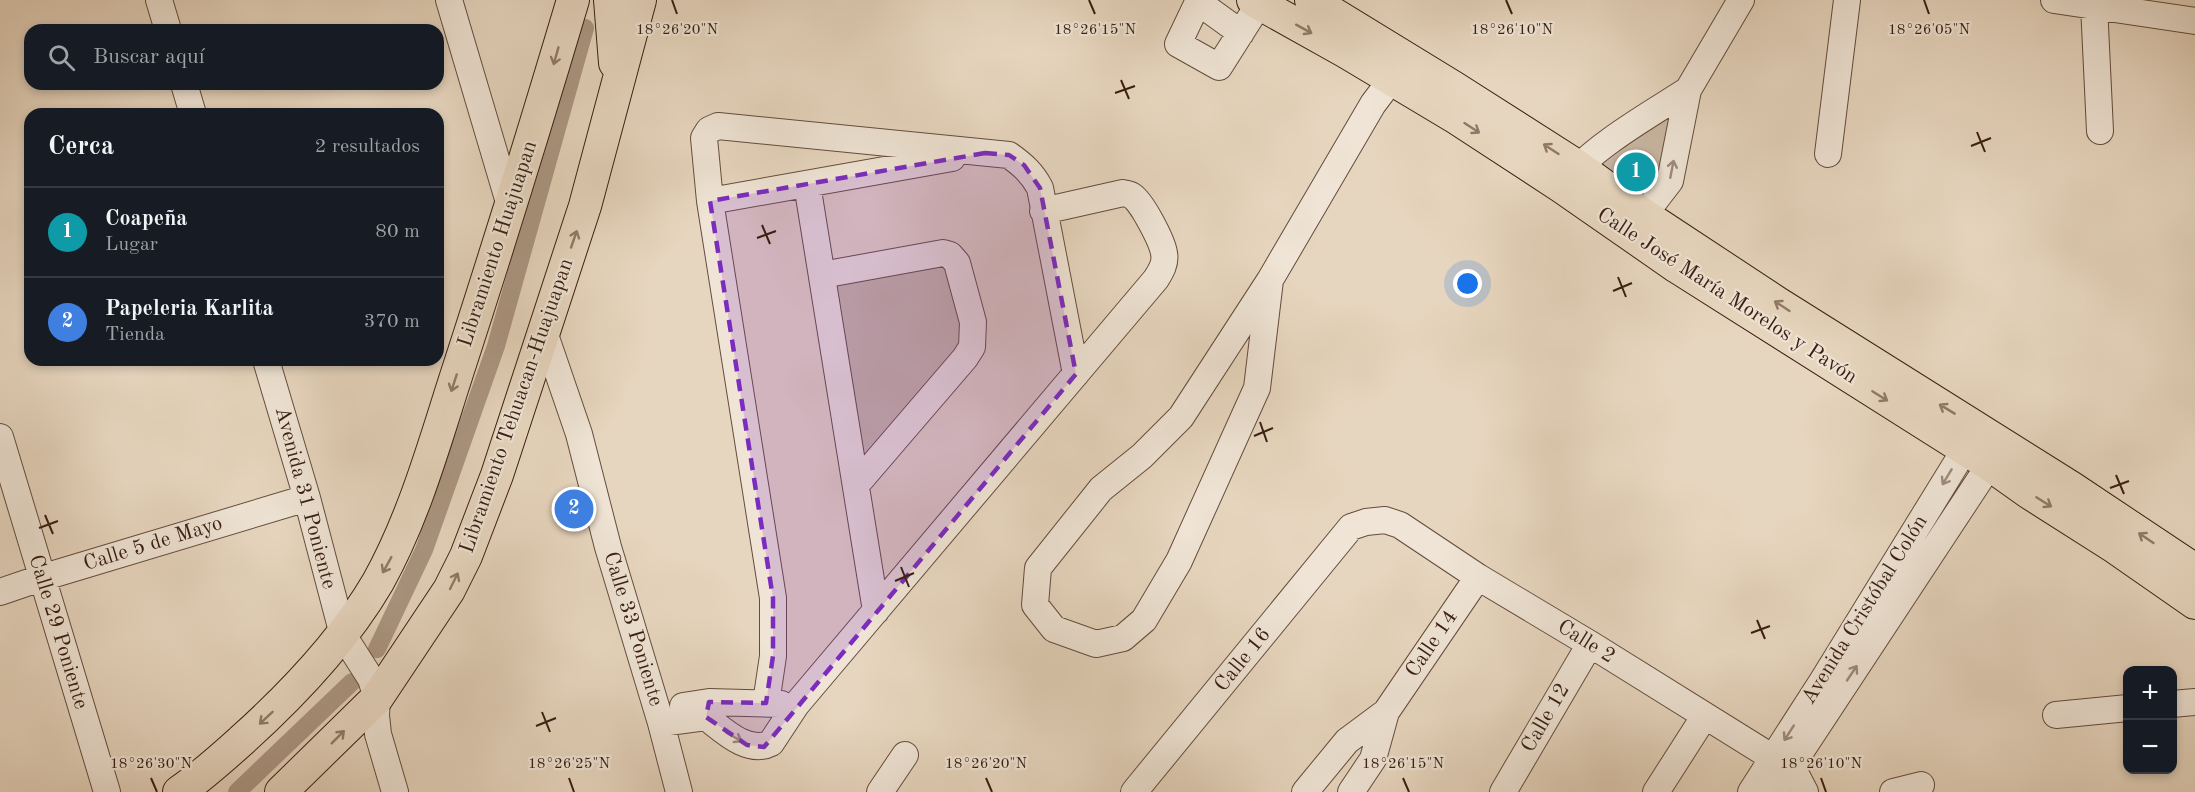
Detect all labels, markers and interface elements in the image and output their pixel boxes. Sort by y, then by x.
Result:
text: 18°26'20"N [636,23,718,38]
text: 18°26'15"N [1054,23,1136,38]
text: 18°26'10"N [1471,23,1553,38]
text: 18°26'05"N [1888,23,1970,38]
search box [24,24,444,90]
one-way arrow [1294,24,1312,35]
icon: search [45,41,78,74]
text: Buscar aquí [93,46,205,68]
one-way arrow [550,46,561,65]
one-way arrow [1463,122,1479,134]
text: Cerca [48,134,114,160]
text: 2 resultados [315,137,420,157]
street label: Libramiento Huajuapan [455,138,541,350]
one-way arrow [1543,143,1560,155]
pin: 1 [1616,150,1656,195]
one-way arrow [1667,159,1678,179]
street label: Calle José María Morelos y Pavón [1593,204,1861,388]
text: Coapeña [105,208,188,230]
text: 1 [62,222,73,242]
text: 80 m [375,222,420,242]
one-way arrow [569,230,580,249]
text: Lugar [105,235,158,255]
street label: Libramiento Tehuacan-Huajuapan [457,256,577,556]
your location [1453,269,1482,298]
text: Papeleria Karlita [105,298,274,320]
one-way arrow [1774,299,1791,311]
text: 2 [62,312,73,332]
text: 370 m [364,312,420,332]
text: Tienda [105,325,165,345]
one-way arrow [448,373,459,392]
one-way arrow [1871,390,1888,402]
one-way arrow [1939,403,1956,415]
street label: Avenida 31 Poniente [271,405,339,591]
one-way arrow [1940,468,1952,485]
pin: 2 [554,486,594,532]
one-way arrow [2035,497,2052,509]
street label: Avenida Cristóbal Colón [1798,512,1932,708]
street label: Calle 5 de Mayo [81,513,225,575]
one-way arrow [2139,532,2155,544]
street label: Calle 33 Poniente [600,549,666,709]
street label: Calle 29 Poniente [25,552,91,712]
one-way arrow [381,556,393,573]
one-way arrow [448,572,460,590]
street label: Calle 14 [1402,607,1462,681]
street label: Calle 2 [1554,616,1618,668]
street label: Calle 16 [1211,624,1275,696]
one-way arrow [1846,665,1858,682]
map controls [2123,666,2177,774]
button: + [2123,666,2177,720]
street label: Calle 12 [1518,680,1574,756]
one-way arrow [259,710,274,725]
button: − [2123,720,2177,774]
one-way arrow [1783,724,1795,740]
one-way arrow [330,729,345,744]
one-way arrow [725,732,742,744]
text: 18°26'30"N [110,757,192,772]
text: 18°26'25"N [528,757,610,772]
text: 18°26'20"N [945,757,1027,772]
text: 18°26'15"N [1362,757,1444,772]
text: 18°26'10"N [1780,757,1862,772]

